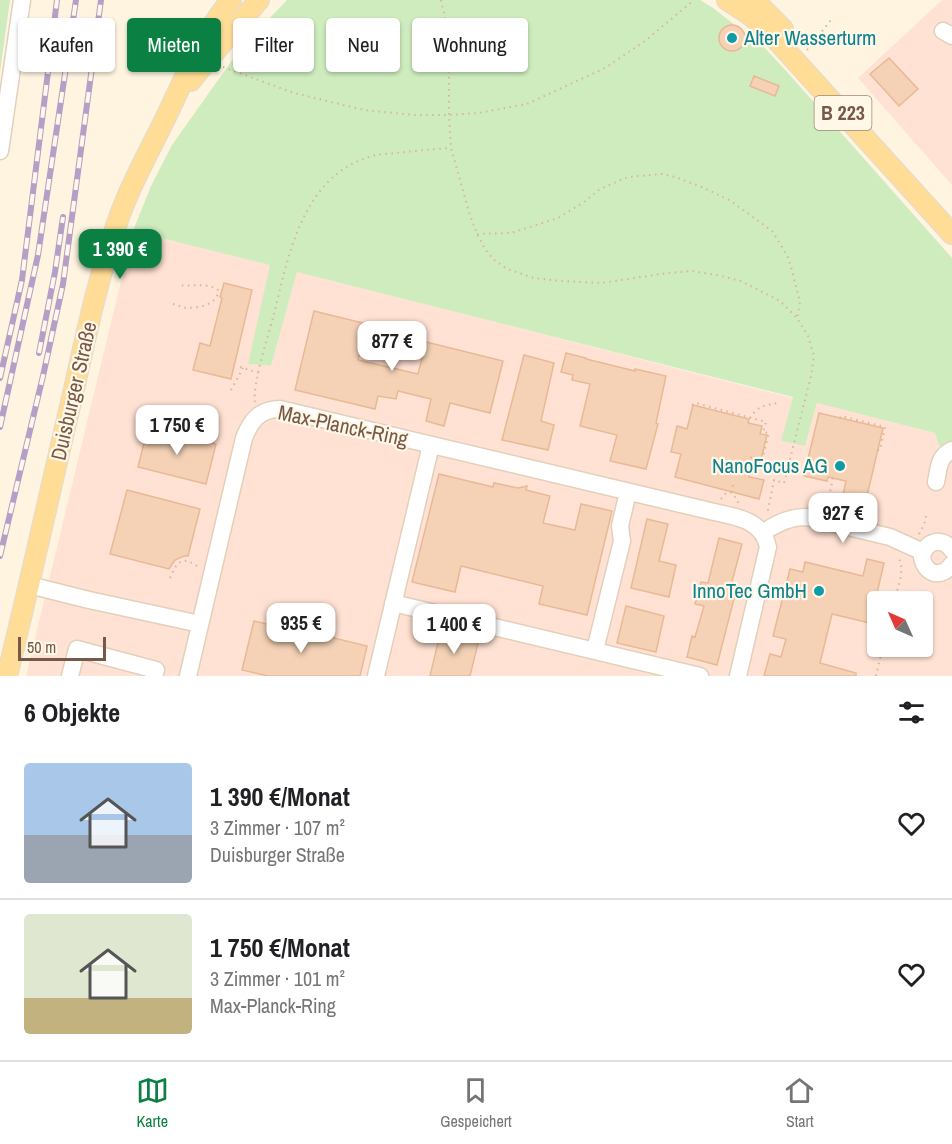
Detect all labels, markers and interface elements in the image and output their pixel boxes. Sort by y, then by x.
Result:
chip: Kaufen [18,18,115,72]
chip: Mieten [127,18,221,72]
chip: Filter [233,18,314,72]
chip: Neu [326,18,400,72]
chip: Wohnung [412,18,528,72]
place label: Alter Wasserturm [743,23,876,52]
marker: Alter Wasserturm [725,31,739,45]
road number: B 223 [814,96,872,130]
pin: 1 390 € [65,229,175,280]
text: 1 390 € [93,235,147,262]
street label: Duisburger Straße [43,319,104,463]
pin: 877 € [350,321,434,372]
text: 877 € [371,327,413,354]
street label: Max-Planck-Ring [276,398,411,454]
pin: 1 750 € [122,405,232,456]
text: 1 750 € [150,411,204,438]
place label: NanoFocus AG [712,451,828,480]
marker: NanoFocus AG [833,459,847,473]
pin: 927 € [801,493,885,544]
text: 927 € [822,499,864,526]
place label: InnoTec GmbH [692,576,807,605]
marker: InnoTec GmbH [812,584,826,598]
north arrow [867,591,933,657]
map controls [867,591,933,657]
pin: 935 € [259,603,343,654]
pin: 1 400 € [399,604,509,655]
text: 935 € [280,609,322,636]
text: 1 400 € [427,610,481,637]
scale bar [18,634,106,662]
text: 50 m [27,636,56,658]
text: 6 Objekte [24,695,120,730]
icon: filters [895,696,928,729]
text: 1 390 €/Monat [210,779,350,814]
icon: home [72,787,144,859]
icon: heart [895,807,928,840]
text: 3 Zimmer · 107 m² [210,814,345,841]
text: Duisburger Straße [210,841,345,868]
text: 1 750 €/Monat [210,930,350,965]
icon: home [72,938,144,1010]
icon: heart [895,958,928,991]
text: 3 Zimmer · 101 m² [210,965,345,992]
text: Max-Planck-Ring [210,992,336,1019]
tab: Karte [136,1074,169,1132]
tab: Gespeichert [440,1074,512,1132]
tab: Start [783,1074,816,1132]

